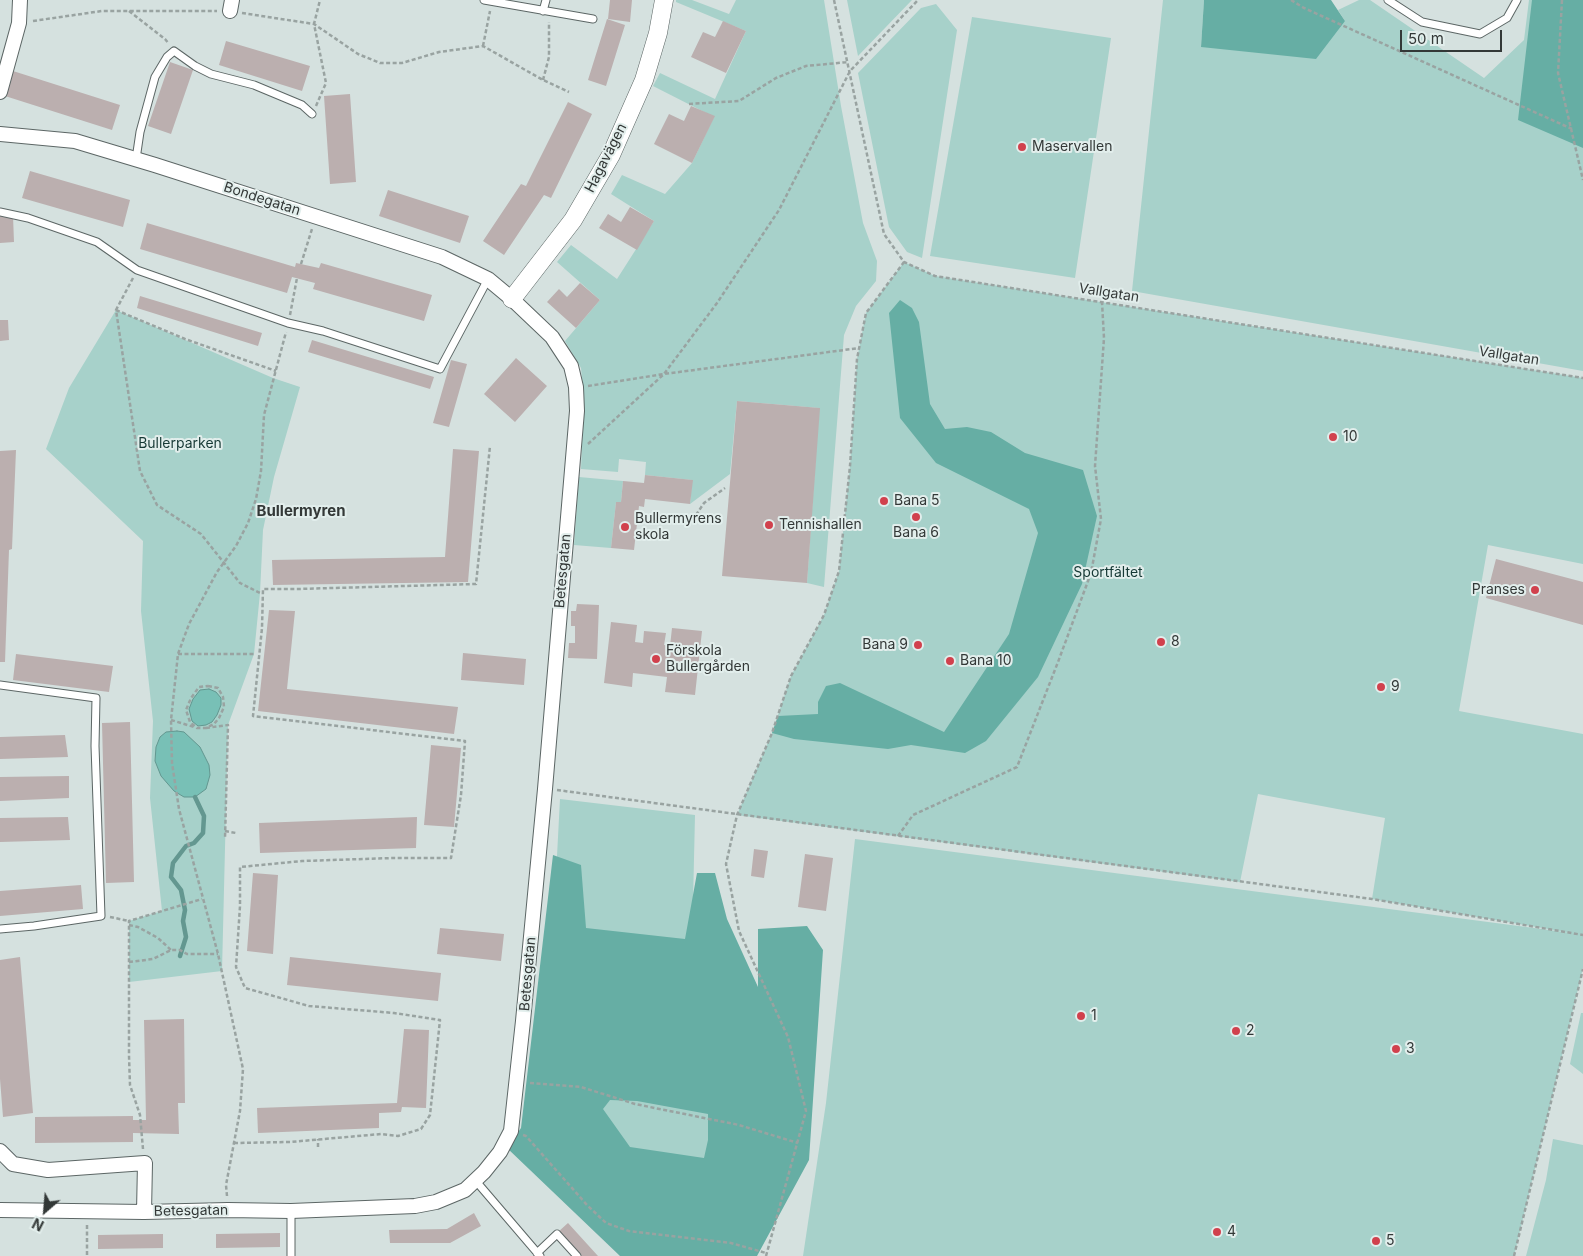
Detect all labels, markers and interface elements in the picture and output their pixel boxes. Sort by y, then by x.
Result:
scale bar [1403,20,1506,52]
text: 50 m [1408,29,1444,48]
street label: Hagavägen [581,121,631,195]
place label: Maservallen [1032,139,1112,155]
marker: Maservallen [1016,141,1028,153]
street label: Bondegatan [221,179,303,219]
street label: Vallgatan [1078,280,1140,306]
street label: Vallgatan [1478,343,1540,369]
place label: 10 [1343,429,1358,445]
marker: 10 [1327,431,1339,443]
park label: Bullerparken [138,436,222,452]
place label: Bana 5 [894,493,940,509]
marker: Bana 5 [878,495,890,507]
district label: Bullermyren [256,502,346,520]
place label: Bullermyrens skola [635,511,722,544]
marker: Bana 6 [910,511,922,523]
place label: Tennishallen [779,517,862,533]
marker: Tennishallen [763,519,775,531]
marker: Bullermyrens skola [619,521,631,533]
place label: Bana 6 [893,525,939,541]
street label: Betesgatan [551,533,575,609]
park label: Sportfältet [1073,565,1143,581]
place label: Pranses [1472,582,1525,598]
marker: Pranses [1529,584,1541,596]
place label: 8 [1171,634,1180,650]
marker: 8 [1155,636,1167,648]
place label: Bana 9 [862,637,908,653]
marker: Bana 9 [912,639,924,651]
place label: Förskola Bullergården [666,643,750,676]
marker: Förskola Bullergården [650,653,662,665]
place label: Bana 10 [960,653,1012,669]
marker: Bana 10 [944,655,956,667]
place label: 9 [1391,679,1400,695]
marker: 9 [1375,681,1387,693]
street label: Betesgatan [516,936,540,1012]
place label: 1 [1091,1008,1097,1024]
marker: 1 [1075,1010,1087,1022]
place label: 2 [1246,1023,1255,1039]
marker: 2 [1230,1025,1242,1037]
place label: 3 [1406,1041,1415,1057]
marker: 3 [1390,1043,1402,1055]
north arrow [20,1186,70,1236]
street label: Betesgatan [154,1202,228,1220]
text: N [29,1215,47,1235]
place label: 4 [1227,1224,1236,1240]
marker: 4 [1211,1226,1223,1238]
place label: 5 [1386,1233,1395,1249]
marker: 5 [1370,1235,1382,1247]

